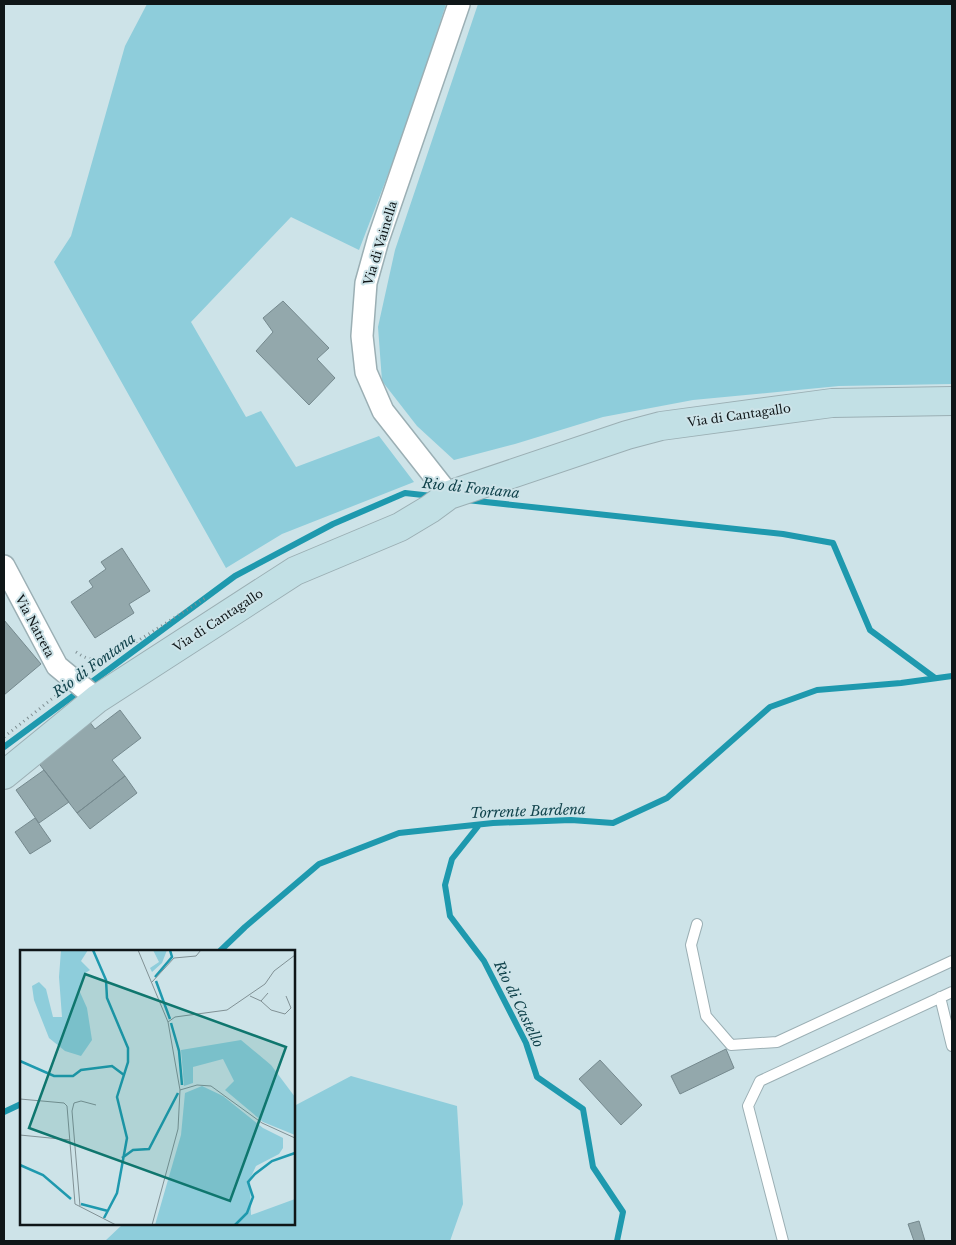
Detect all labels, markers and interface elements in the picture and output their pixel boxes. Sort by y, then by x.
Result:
street label: Via di Vainella [360,199,400,288]
street label: Via di Cantagallo [685,400,792,430]
water label: Rio di Fontana [420,474,521,502]
street label: Via di Cantagallo [169,585,266,655]
street label: Via Natreta [12,591,58,660]
water label: Rio di Fontana [48,629,139,702]
water label: Torrente Bardena [470,800,586,822]
inset map [20,950,295,1225]
water label: Rio di Castello [490,957,548,1050]

